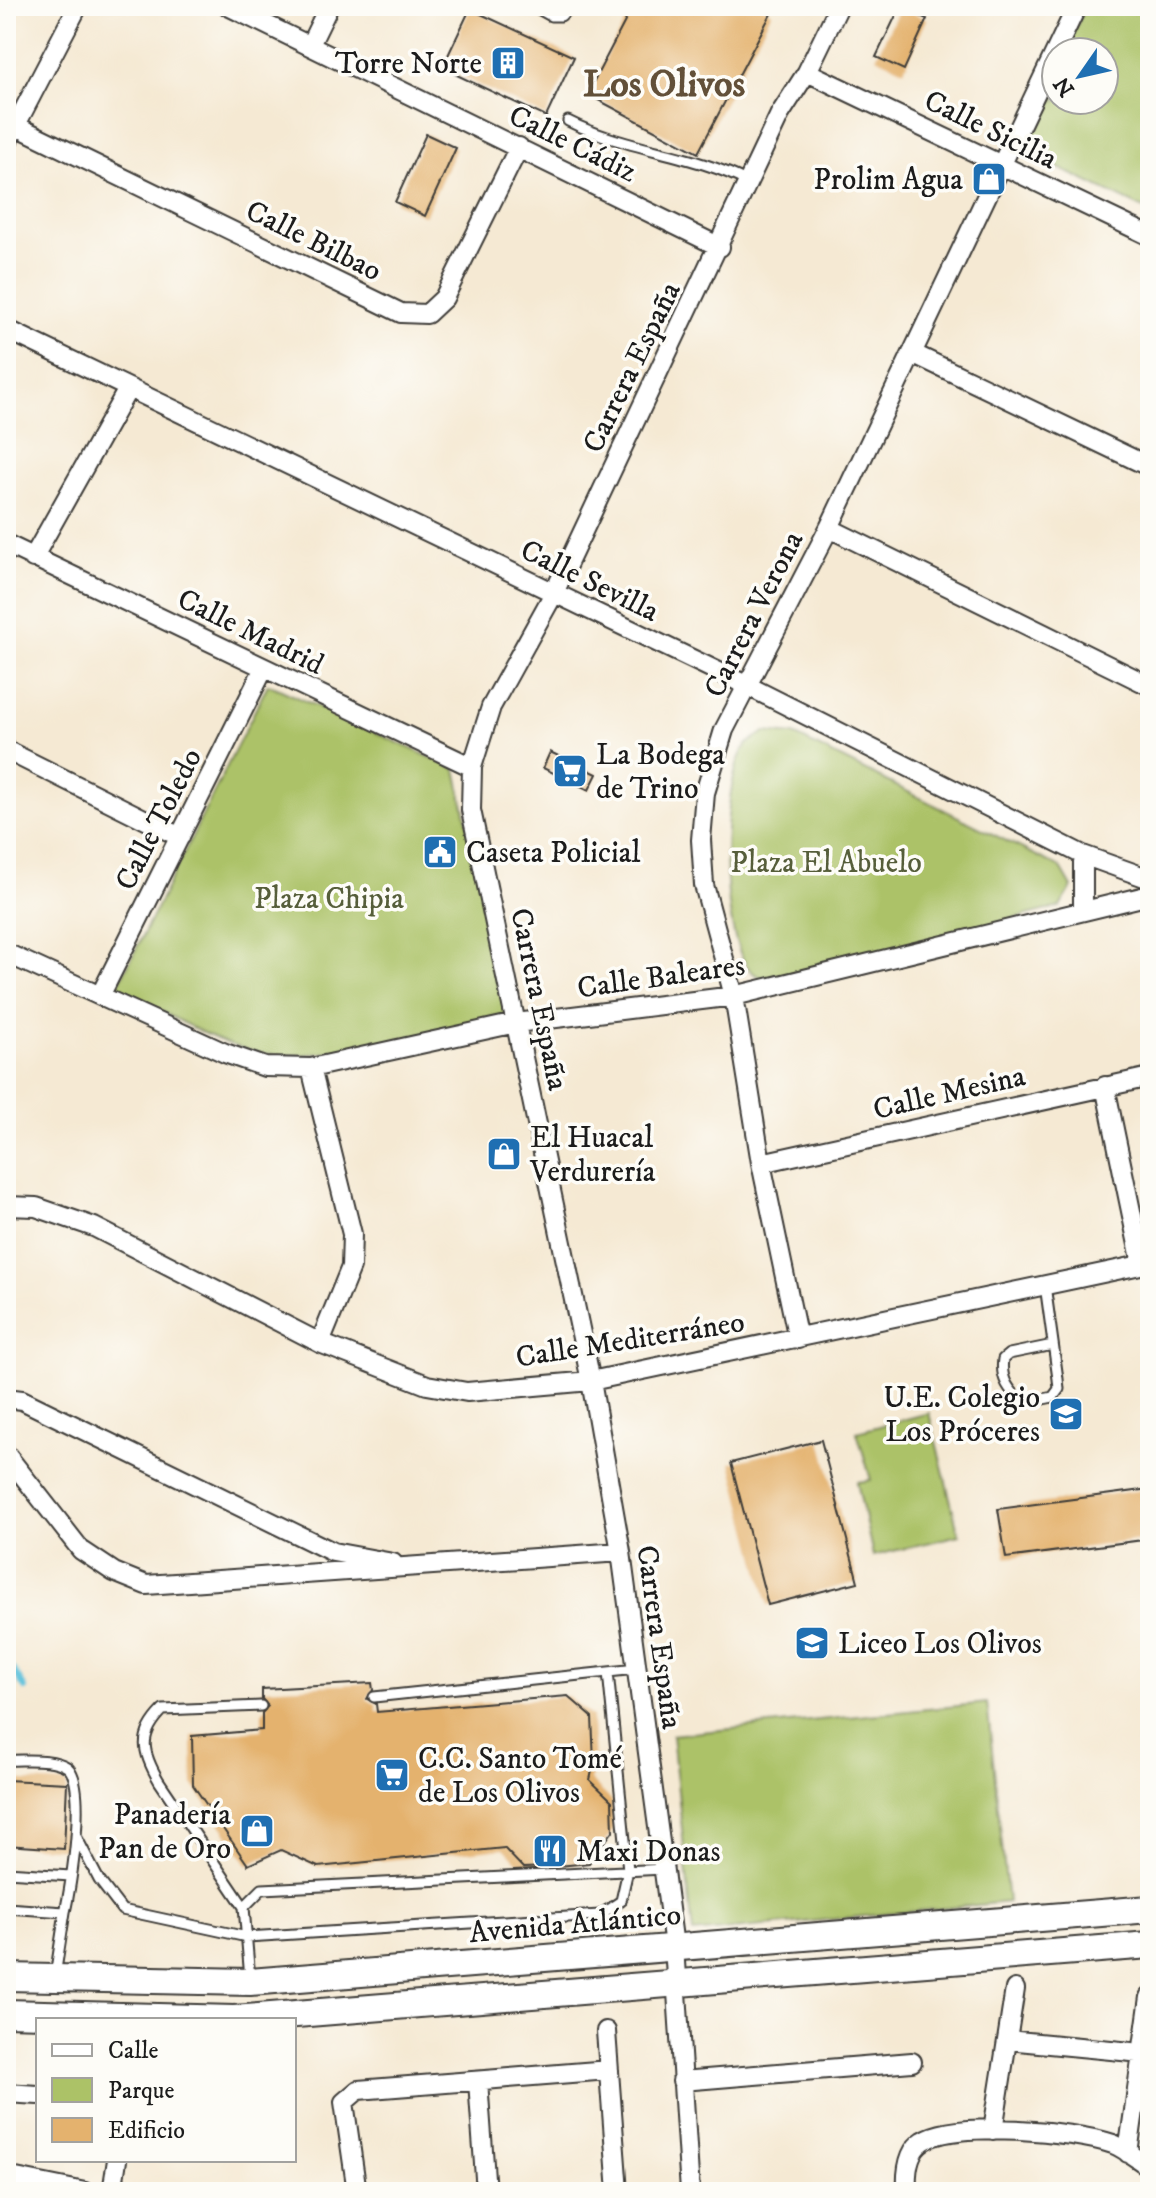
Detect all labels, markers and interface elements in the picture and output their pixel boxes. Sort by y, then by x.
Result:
north arrow [1040,36,1120,116]
building icon: Torre Norte [489,44,527,82]
place label: Torre Norte [335,46,482,83]
district label: Los Olivos [583,61,745,109]
text: N [1048,71,1081,101]
street label: Calle Sicilia [918,82,1063,178]
street label: Calle Cádiz [502,98,642,191]
shop icon: Prolim Agua [970,160,1008,198]
place label: Prolim Agua [813,162,963,199]
street label: Calle Bilbao [239,193,387,290]
street label: Carrera España [575,276,690,459]
street label: Carrera Verona [697,525,812,704]
street label: Calle Sevilla [514,532,665,631]
street label: Calle Madrid [171,581,330,684]
place label: La Bodega de Trino [596,737,725,808]
street label: Calle Toledo [108,743,211,897]
supermarket icon: La Bodega de Trino [551,752,589,790]
public building icon: Caseta Policial [421,833,459,871]
place label: Caseta Policial [466,835,640,872]
park label: Plaza El Abuelo [730,845,922,882]
park label: Plaza Chipia [254,881,404,918]
street label: Carrera España [501,905,576,1094]
street label: Calle Baleares [575,947,747,1008]
street label: Calle Mesina [870,1058,1029,1129]
place label: El Huacal Verdurería [529,1120,656,1191]
shop icon: El Huacal Verdurería [485,1135,523,1173]
street label: Calle Mediterráneo [513,1304,747,1377]
place label: U.E. Colegio Los Próceres [883,1380,1040,1451]
school or university icon: U.E. Colegio Los Próceres [1047,1395,1085,1433]
street label: Carrera España [627,1543,690,1732]
school or university icon: Liceo Los Olivos [793,1624,831,1662]
place label: Liceo Los Olivos [838,1626,1042,1663]
place label: C.C. Santo Tomé de Los Olivos [418,1741,622,1812]
supermarket icon: C.C. Santo Tomé de Los Olivos [373,1756,411,1794]
place label: Panadería Pan de Oro [98,1797,231,1868]
shop icon: Panadería Pan de Oro [238,1812,276,1850]
restaurant icon: Maxi Donas [531,1832,569,1870]
place label: Maxi Donas [576,1834,720,1871]
street label: Avenida Atlántico [468,1897,683,1952]
legend [36,2018,296,2162]
text: Calle [108,2036,158,2066]
text: Parque [108,2076,174,2106]
text: Edificio [108,2116,185,2146]

